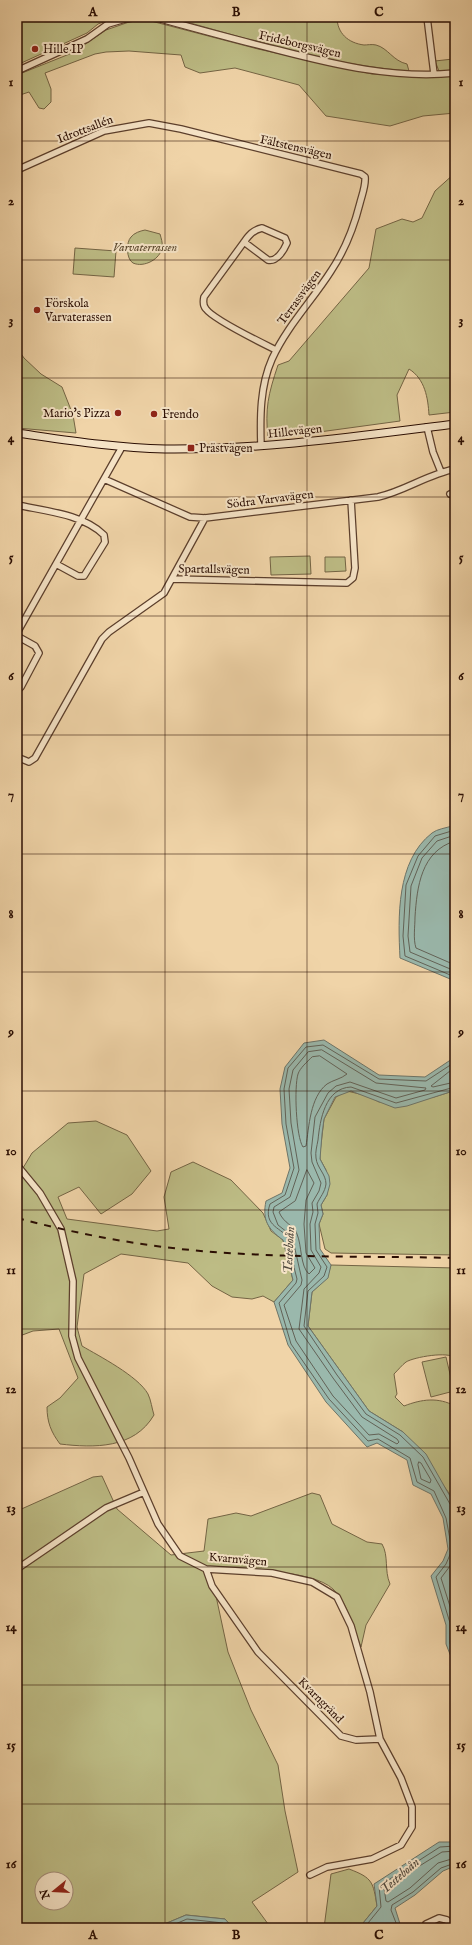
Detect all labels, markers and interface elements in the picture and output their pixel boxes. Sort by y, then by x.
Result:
text: A [88,4,99,21]
text: B [232,4,241,21]
text: C [374,4,384,21]
street label: Frideborgsvägen [257,28,343,61]
place label: Hille IP [43,42,83,57]
marker: Hille IP [30,44,40,54]
text: 1 [9,74,14,91]
text: 1 [459,74,464,91]
street label: Idrottsallén [55,112,116,147]
street label: Fältstensvägen [258,132,334,163]
text: 2 [8,193,14,210]
text: 2 [458,193,464,210]
park label: Varvaterrassen [113,240,178,255]
street label: Terrassvägen [274,266,325,328]
place label: Förskola Varvaterassen [44,296,112,325]
marker: Förskola Varvaterassen [32,305,42,315]
text: 3 [9,312,14,329]
text: 3 [459,312,464,329]
place label: Mario's Pizza [43,406,111,421]
place label: Frendo [162,407,199,422]
marker: Mario's Pizza [113,408,123,418]
marker: Frendo [149,409,159,419]
street label: Hillevägen [267,421,324,442]
text: 4 [8,430,15,447]
text: 4 [458,430,465,447]
place label: Prästvägen [199,441,253,456]
marker: Prästvägen [186,443,196,453]
street label: Södra Varvavägen [226,487,315,512]
text: 5 [9,549,14,566]
text: 5 [459,549,464,566]
street label: Spartallsvägen [178,561,250,579]
text: 6 [8,668,14,685]
text: 6 [458,668,464,685]
text: 7 [8,787,14,804]
text: 7 [458,787,464,804]
text: 8 [8,906,14,923]
text: 8 [458,906,464,923]
text: 9 [7,1024,14,1041]
text: 9 [457,1024,464,1041]
text: 10 [5,1143,17,1160]
text: 10 [455,1143,467,1160]
water label: Testeboån [280,1226,299,1274]
text: 11 [6,1262,16,1279]
text: 11 [456,1262,466,1279]
text: 12 [6,1381,16,1398]
text: 12 [456,1381,466,1398]
text: 13 [6,1500,16,1517]
text: 13 [456,1500,466,1517]
street label: Kvarnvägen [208,1549,268,1570]
text: 14 [5,1619,17,1636]
text: 14 [455,1619,467,1636]
street label: Kvarngränd [295,1674,347,1727]
text: 15 [6,1737,16,1754]
text: 15 [456,1737,466,1754]
water label: Testeboån [377,1854,423,1898]
text: 16 [6,1856,17,1873]
text: 16 [456,1856,467,1873]
north arrow [34,1871,74,1911]
text: N [37,1887,54,1901]
text: A [88,1927,99,1944]
text: B [232,1927,241,1944]
text: C [374,1927,384,1944]

